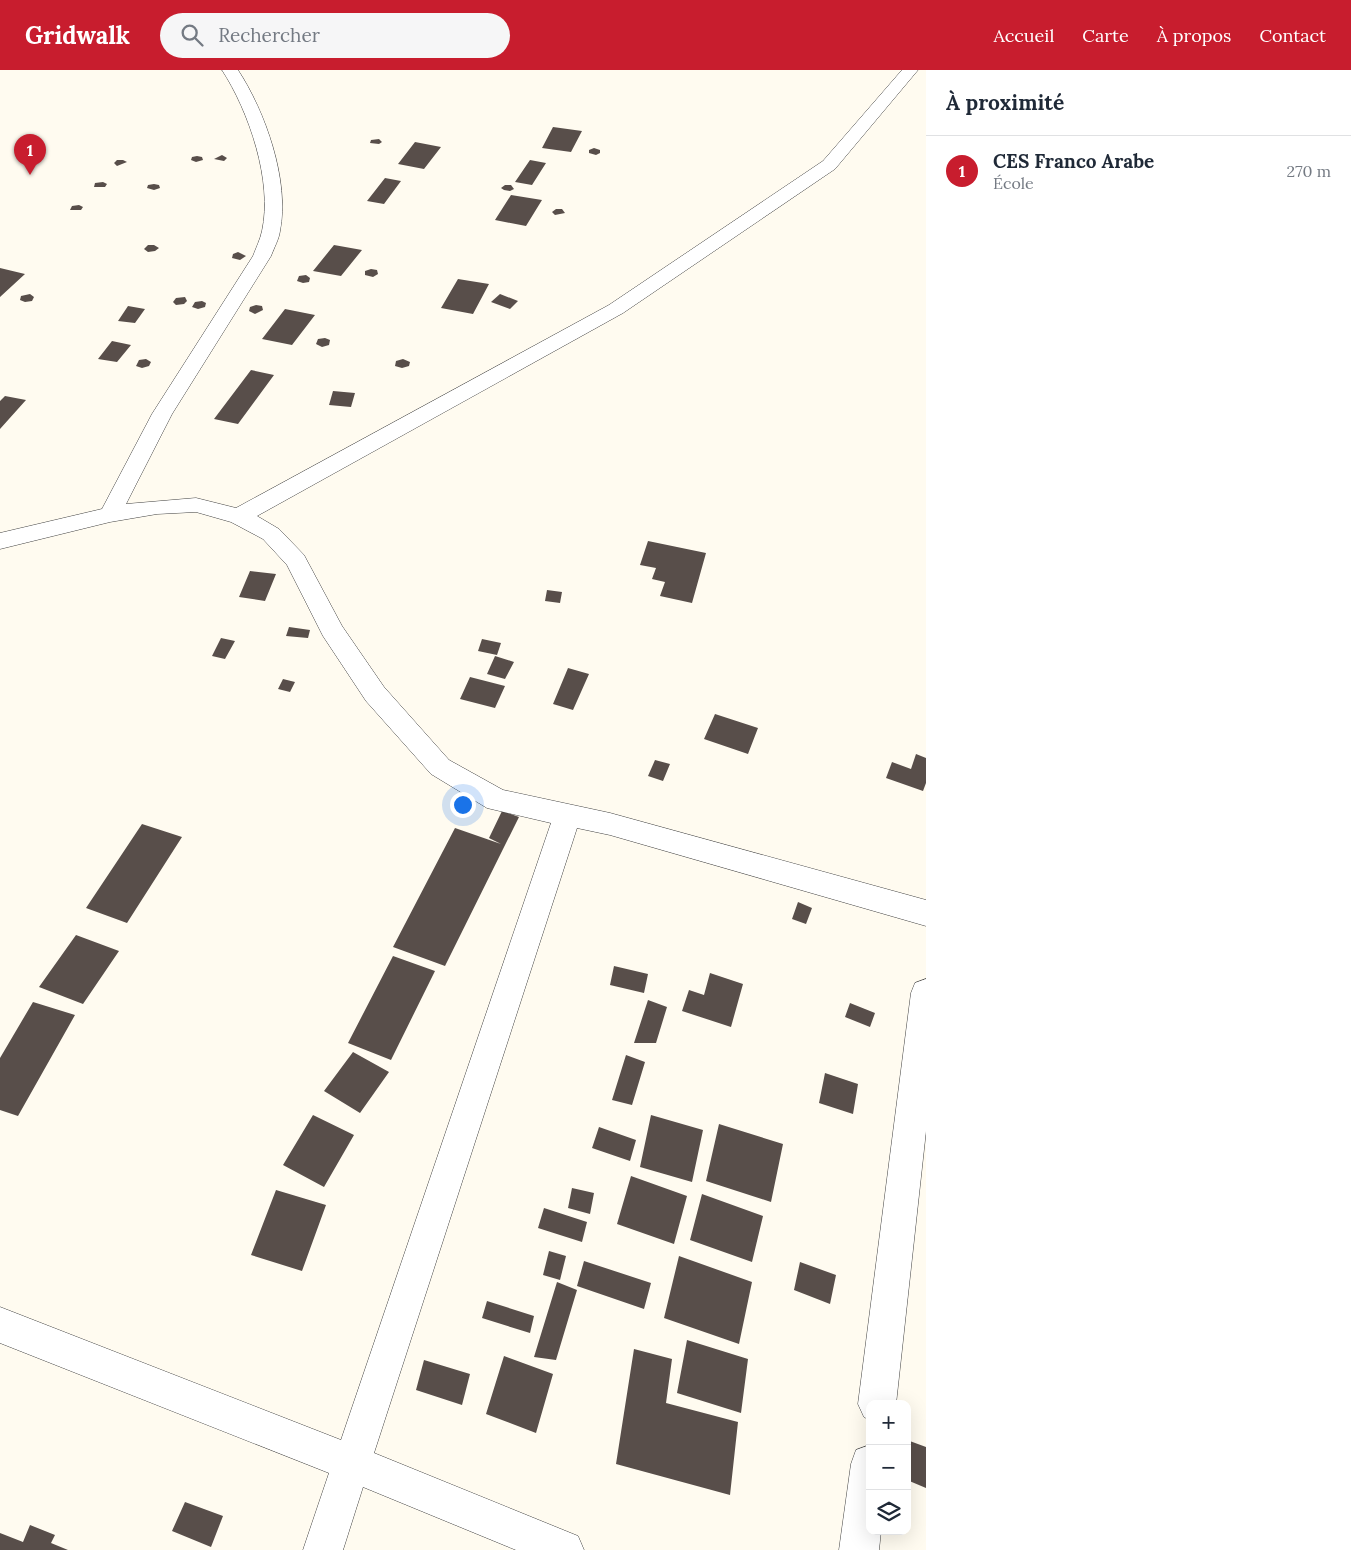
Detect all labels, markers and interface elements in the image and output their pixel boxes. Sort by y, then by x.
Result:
search box [160,13,510,58]
text: Gridwalk [25,20,130,51]
icon: search [178,21,206,49]
text: Rechercher [218,23,320,47]
text: Accueil [994,24,1054,47]
text: Carte [1082,24,1129,47]
text: À propos [1157,24,1231,47]
text: Contact [1259,24,1326,47]
text: À proximité [946,89,1064,116]
pin: 1 [14,134,46,175]
text: CES Franco Arabe [993,149,1154,173]
text: 1 [959,161,965,181]
text: 270 m [1287,161,1331,181]
text: École [993,173,1034,193]
your location [450,792,476,818]
map controls [866,1400,911,1535]
button: + [866,1400,911,1445]
button: − [866,1445,911,1490]
button: layers [866,1490,911,1535]

